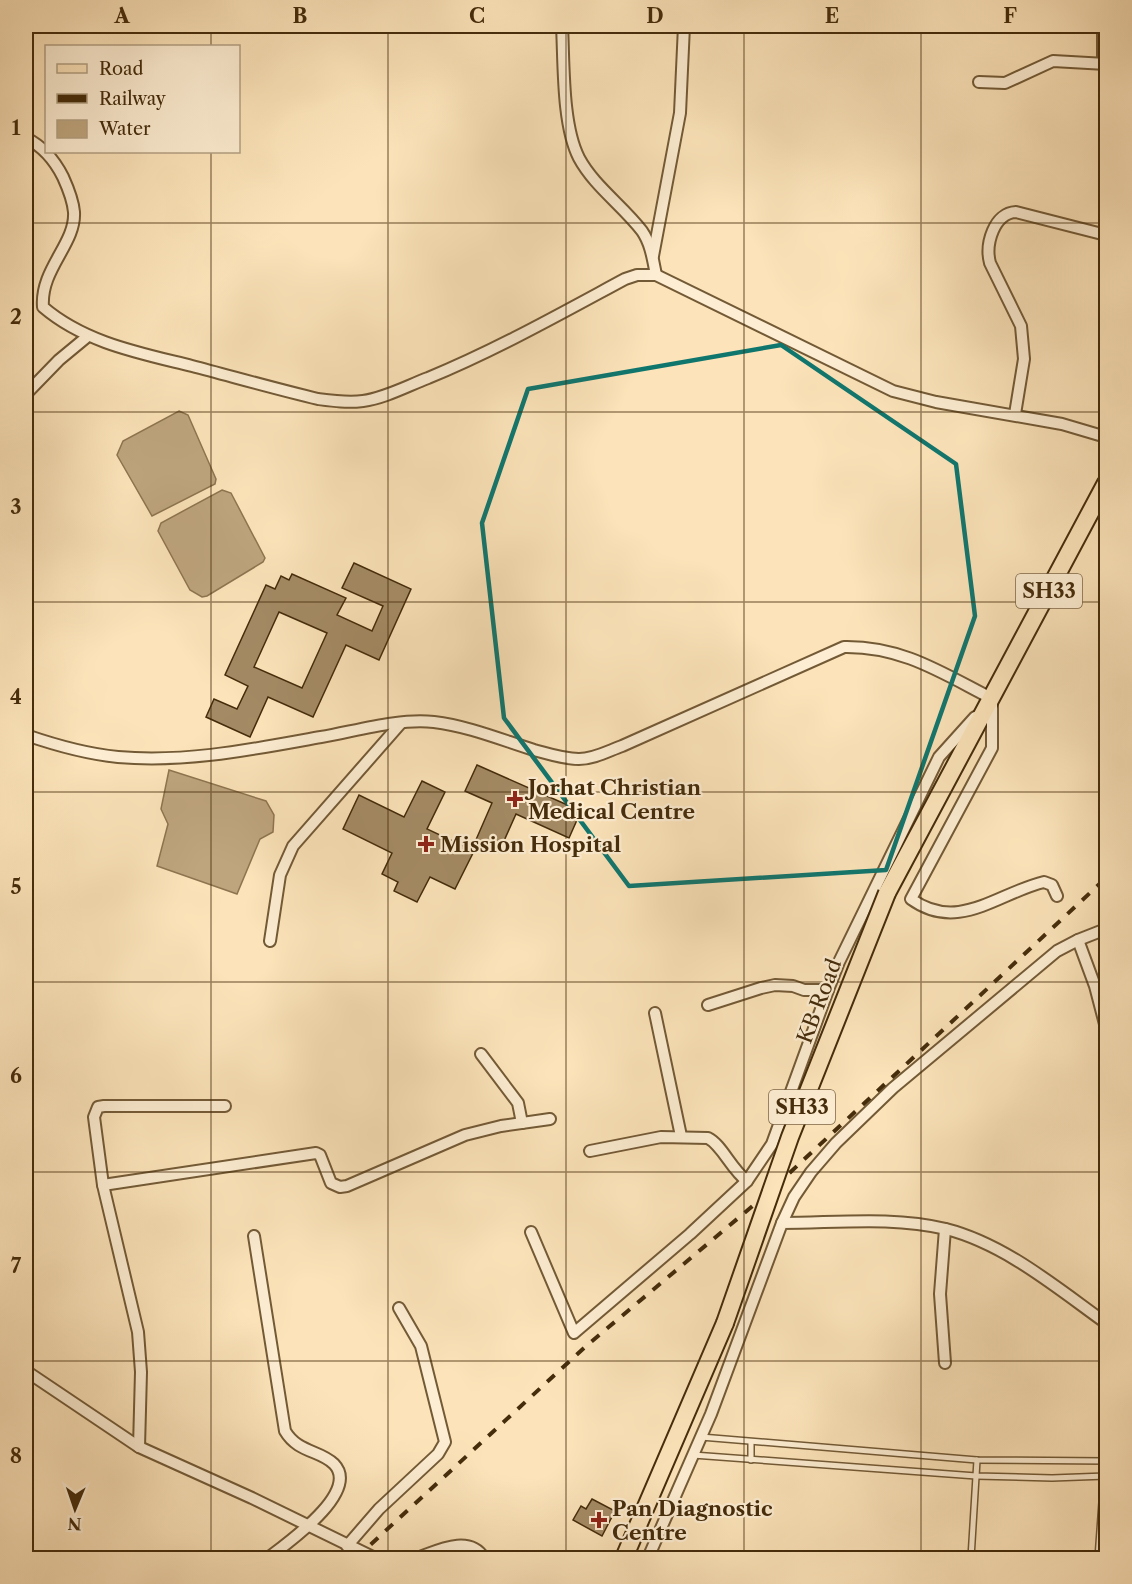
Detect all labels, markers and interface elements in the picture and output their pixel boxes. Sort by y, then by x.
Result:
text: A [113,4,130,28]
text: B [293,4,308,28]
text: C [469,4,485,28]
text: D [646,4,664,28]
text: E [825,4,839,28]
text: F [1003,4,1017,28]
legend [45,45,240,153]
text: Road [99,58,144,80]
text: Railway [99,88,167,110]
text: 1 [12,116,21,140]
text: Water [98,118,151,140]
text: 2 [10,305,22,329]
text: 3 [10,495,22,519]
road number: SH33 [1016,574,1082,608]
text: 4 [10,685,22,709]
place label: Jorhat Christian Medical Centre [524,775,702,824]
marker: Jorhat Christian Medical Centre [506,790,524,808]
place label: Mission Hospital [440,832,621,857]
marker: Mission Hospital [417,835,435,853]
text: 5 [10,875,22,899]
street label: KB Road [791,955,847,1047]
text: 6 [10,1064,22,1088]
road number: SH33 [769,1090,835,1124]
text: 7 [11,1254,22,1278]
text: 8 [10,1444,22,1468]
north arrow [45,1479,105,1539]
place label: Pan Diagnostic Centre [612,1496,773,1545]
marker: Pan Diagnostic Centre [590,1511,608,1529]
text: N [67,1514,82,1534]

